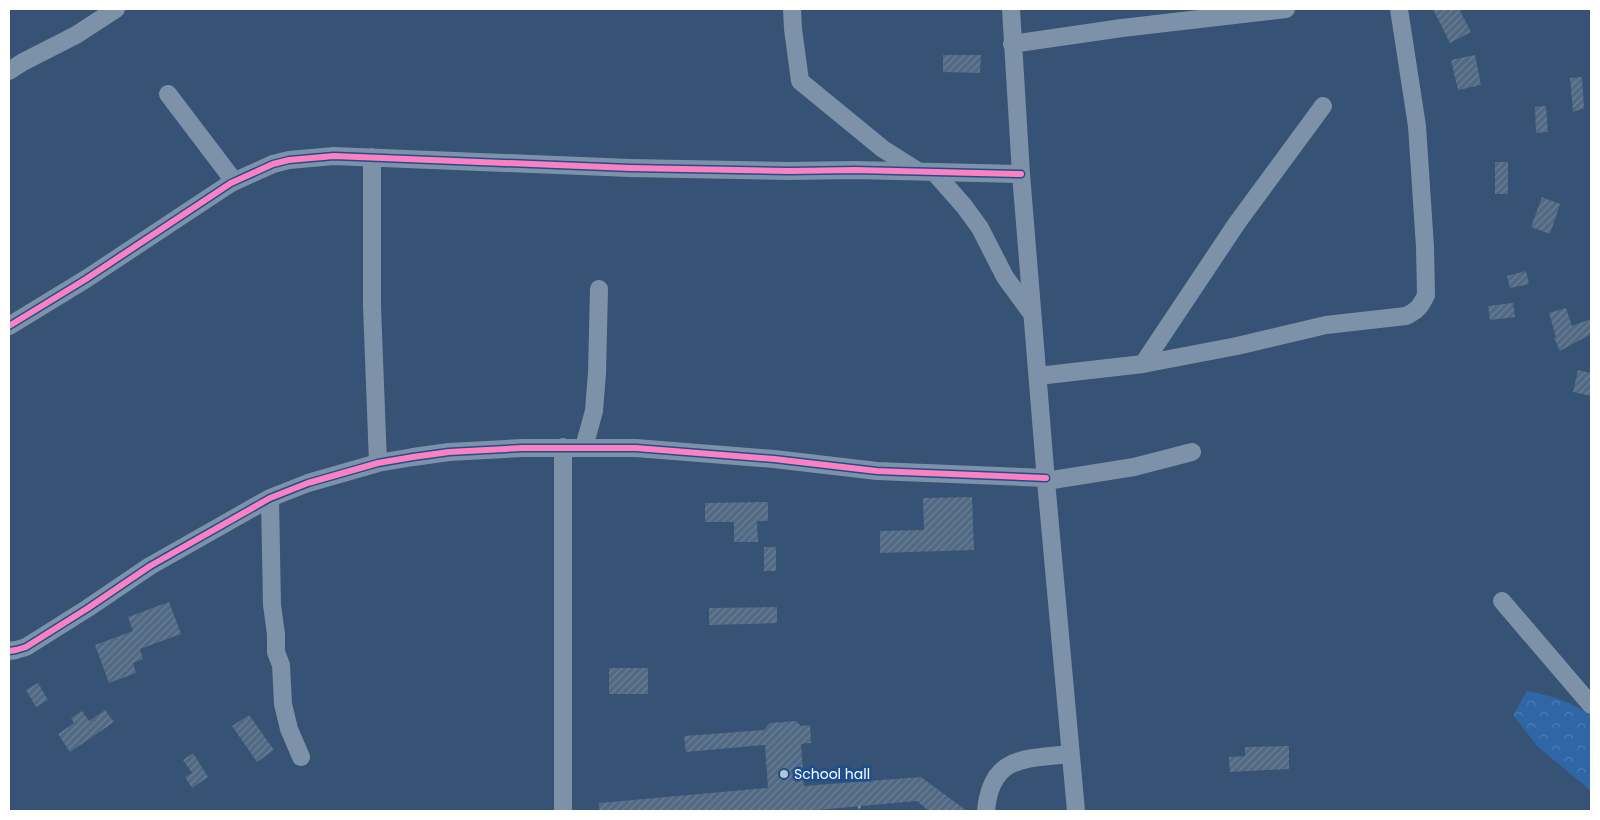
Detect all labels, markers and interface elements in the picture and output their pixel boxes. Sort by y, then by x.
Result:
place label: School hall [794,764,870,784]
marker: School hall [778,768,790,780]

